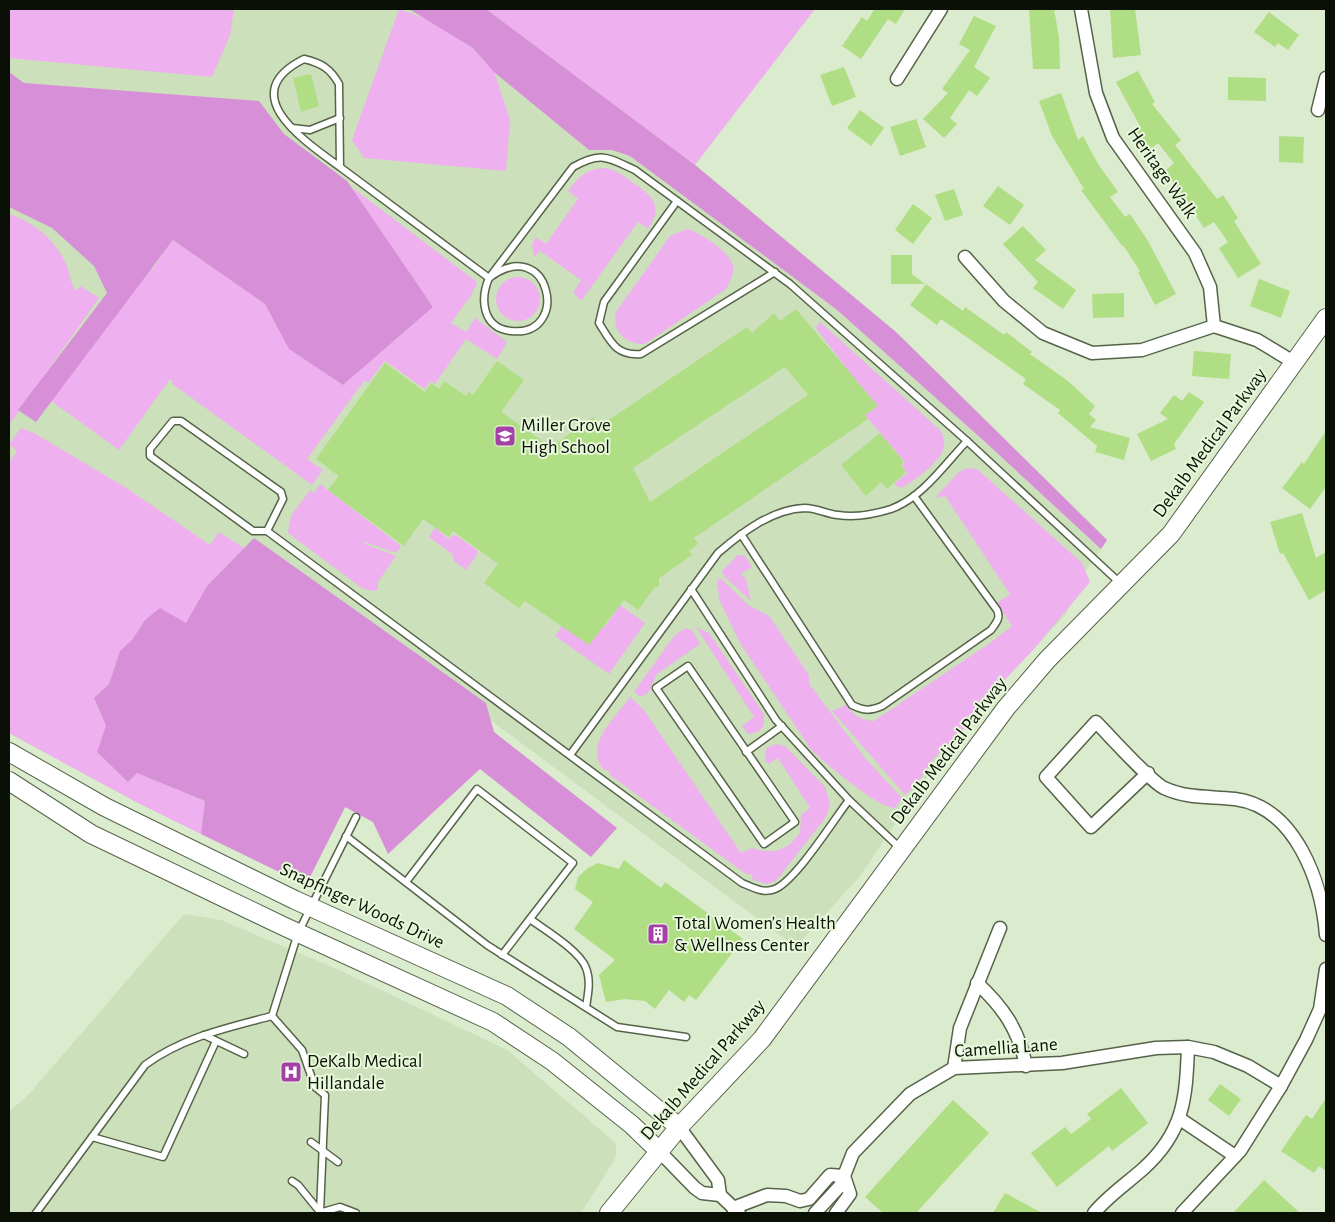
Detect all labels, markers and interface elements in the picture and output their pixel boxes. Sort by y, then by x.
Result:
street label: Heritage Walk [1124,124,1200,222]
street label: Dekalb Medical Parkway [1150,365,1270,521]
place label: Miller Grove High School [521,416,611,457]
school or university icon: Miller Grove High School [493,424,517,448]
street label: Dekalb Medical Parkway [887,674,1011,828]
street label: Snapfinger Woods Drive [277,860,447,952]
place label: Total Women’s Health & Wellness Center [674,914,836,955]
building icon: Total Women’s Health & Wellness Center [646,922,670,946]
street label: Dekalb Medical Parkway [637,996,769,1144]
street label: Camellia Lane [954,1035,1058,1061]
place label: DeKalb Medical Hillandale [307,1052,422,1093]
hospital icon: DeKalb Medical Hillandale [279,1060,303,1084]

